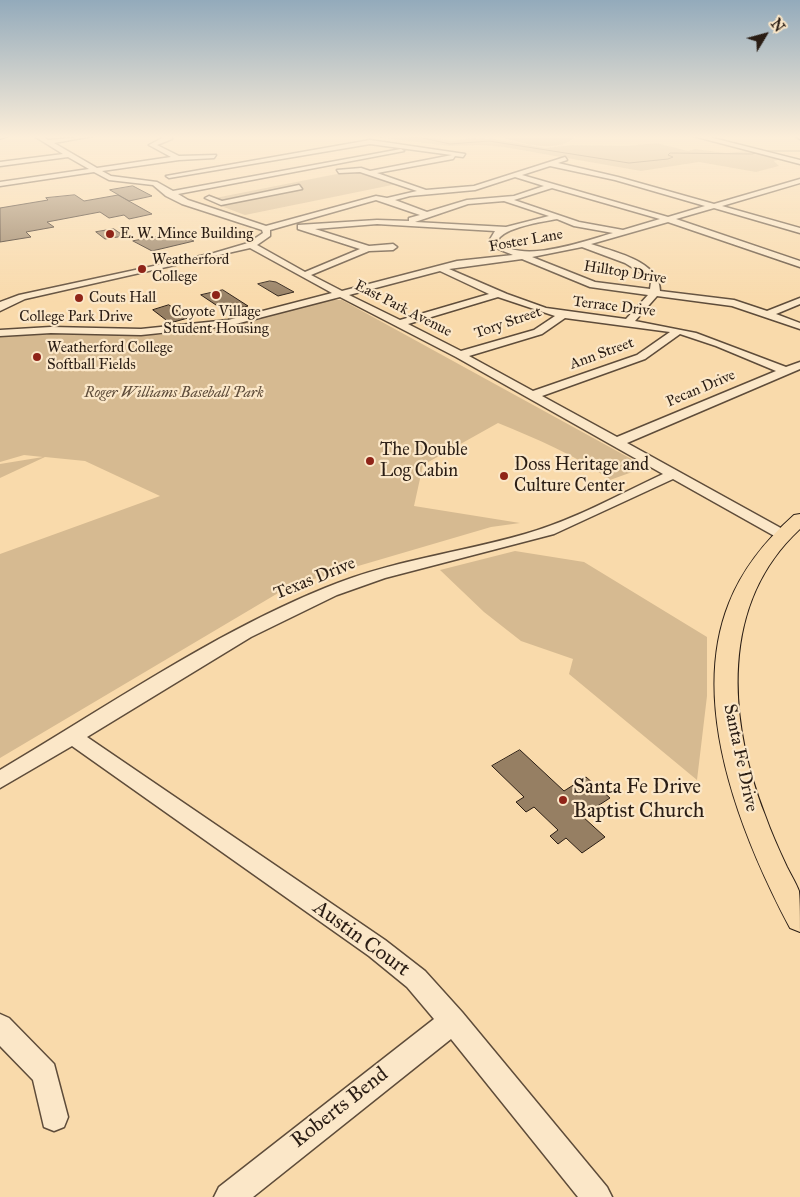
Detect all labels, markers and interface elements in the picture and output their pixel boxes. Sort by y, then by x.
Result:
north arrow [740,10,790,60]
text: N [767,16,788,36]
place label: E. W. Mince Building [120,225,253,243]
street label: Foster Lane [488,226,564,256]
marker: E. W. Mince Building [104,228,116,240]
place label: Weatherford College [152,251,229,286]
street label: Hilltop Drive [582,258,668,288]
marker: Weatherford College [136,263,148,275]
street label: East Park Avenue [351,277,455,341]
place label: Couts Hall [89,289,156,307]
marker: Coyote Village Student Housing [210,289,222,301]
marker: Couts Hall [73,292,85,304]
street label: Terrace Drive [572,293,656,321]
place label: Coyote Village Student Housing [163,303,269,338]
street label: Tory Street [472,303,544,343]
street label: College Park Drive [19,308,133,326]
street label: Ann Street [568,334,636,374]
place label: Weatherford College Softball Fields [47,339,173,374]
marker: Weatherford College Softball Fields [31,351,43,363]
street label: Pecan Drive [664,366,738,412]
park label: Roger Williams Baseball Park [84,384,264,402]
place label: The Double Log Cabin [380,440,468,482]
marker: The Double Log Cabin [364,455,376,467]
place label: Doss Heritage and Culture Center [514,455,649,498]
marker: Doss Heritage and Culture Center [498,470,510,482]
street label: Texas Drive [271,553,359,605]
street label: Santa Fe Drive [718,702,762,814]
place label: Santa Fe Drive Baptist Church [573,775,704,825]
marker: Santa Fe Drive Baptist Church [557,794,569,806]
street label: Austin Court [308,895,414,983]
street label: Roberts Bend [286,1062,394,1154]

